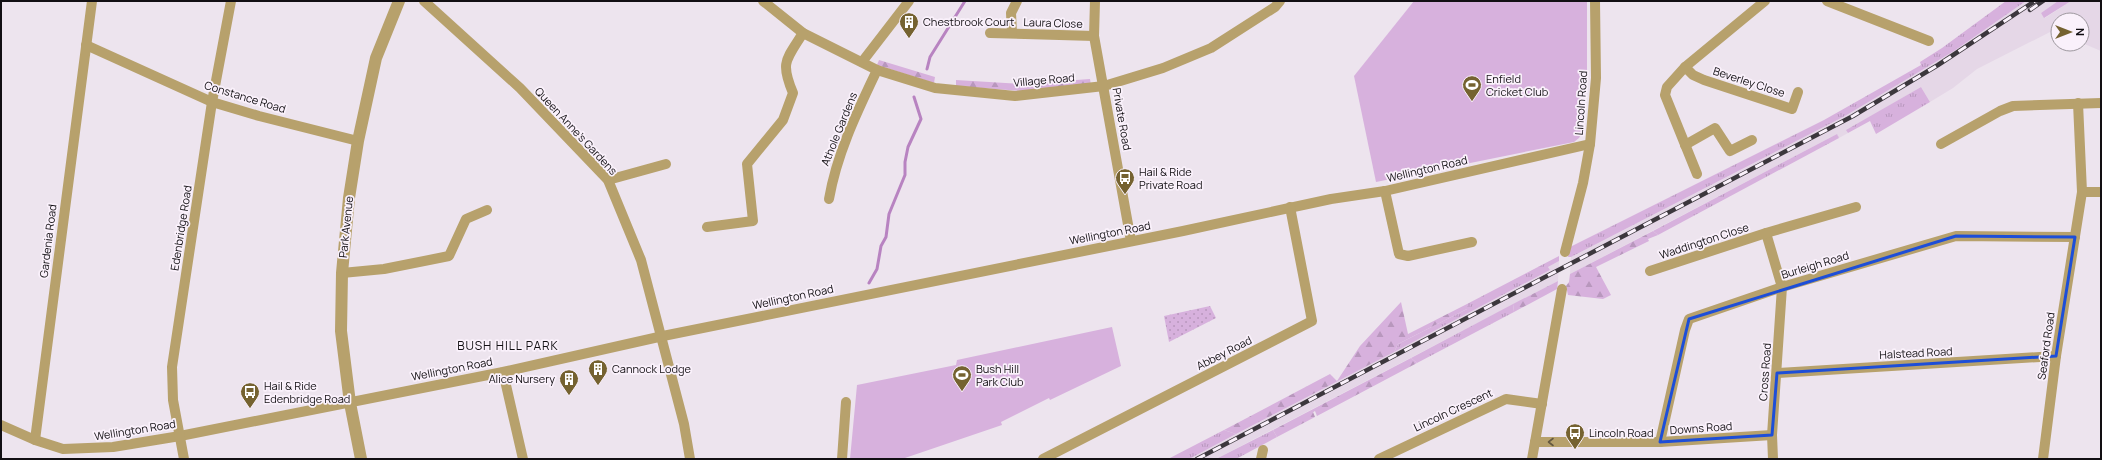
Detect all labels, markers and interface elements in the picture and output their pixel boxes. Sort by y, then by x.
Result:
building icon: Chestbrook Court [898,11,920,39]
north arrow [2050,12,2090,52]
place label: Chestbrook Court [923,14,1014,29]
street label: Laura Close [1023,14,1084,31]
text: N [2073,28,2088,36]
street label: Beverley Close [1711,63,1788,100]
street label: Village Road [1013,69,1075,90]
street label: Lincoln Road [1571,70,1590,136]
place label: Enfield Cricket Club [1486,71,1549,99]
sports icon: Enfield Cricket Club [1461,74,1483,102]
street label: Constance Road [203,77,288,116]
street label: Queen Anne's Gardens [532,84,621,178]
street label: Private Road [1110,86,1135,151]
street label: Athole Gardens [817,90,860,168]
street label: Wellington Road [1385,152,1469,185]
place label: Hail & Ride Private Road [1139,164,1202,192]
bus stop icon: Hail & Ride Private Road [1114,167,1136,195]
street label: Edenbridge Road [166,184,195,272]
street label: Park Avenue [335,195,356,258]
street label: Gardenia Road [36,203,59,279]
street label: Wellington Road [1068,217,1152,248]
street label: Waddington Close [1657,219,1751,262]
street label: Burleigh Road [1779,247,1851,282]
street label: Wellington Road [751,281,835,312]
street label: Seaford Road [2033,311,2058,381]
street label: Abbey Road [1193,332,1254,373]
district label: BUSH HILL PARK [457,337,559,354]
street label: Cross Road [1755,343,1774,401]
street label: Halstead Road [1879,343,1953,362]
street label: Wellington Road [410,353,494,384]
building icon: Cannock Lodge [587,358,609,386]
place label: Cannock Lodge [612,361,691,376]
place label: Bush Hill Park Club [976,361,1024,389]
sports icon: Bush Hill Park Club [951,364,973,392]
building icon: Alice Nursery [558,368,580,396]
place label: Alice Nursery [489,371,555,386]
place label: Hail & Ride Edenbridge Road [264,378,350,406]
bus stop icon: Hail & Ride Edenbridge Road [239,381,261,409]
street label: Lincoln Crescent [1411,385,1495,434]
street label: Wellington Road [93,416,177,443]
street label: Downs Road [1669,418,1733,437]
bus stop icon: Lincoln Road [1564,422,1586,450]
place label: Lincoln Road [1589,425,1654,440]
one-way arrow [1548,438,1554,446]

